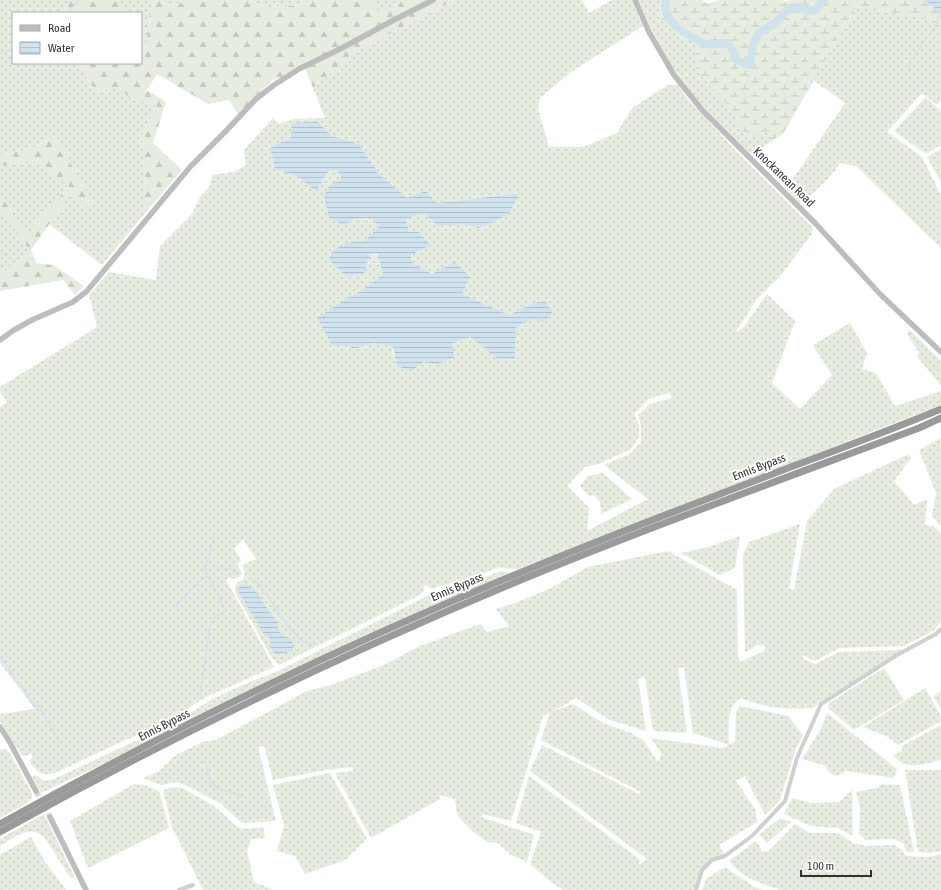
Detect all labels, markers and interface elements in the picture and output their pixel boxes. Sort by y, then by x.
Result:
legend [12,12,142,64]
text: Road [48,21,71,35]
text: Water [48,41,75,55]
street label: Knockanean Road [750,144,818,210]
street label: Ennis Bypass [730,450,788,484]
street label: Ennis Bypass [429,570,485,604]
street label: Ennis Bypass [136,706,192,744]
scale bar [801,852,871,878]
text: 100 m [807,859,834,873]

